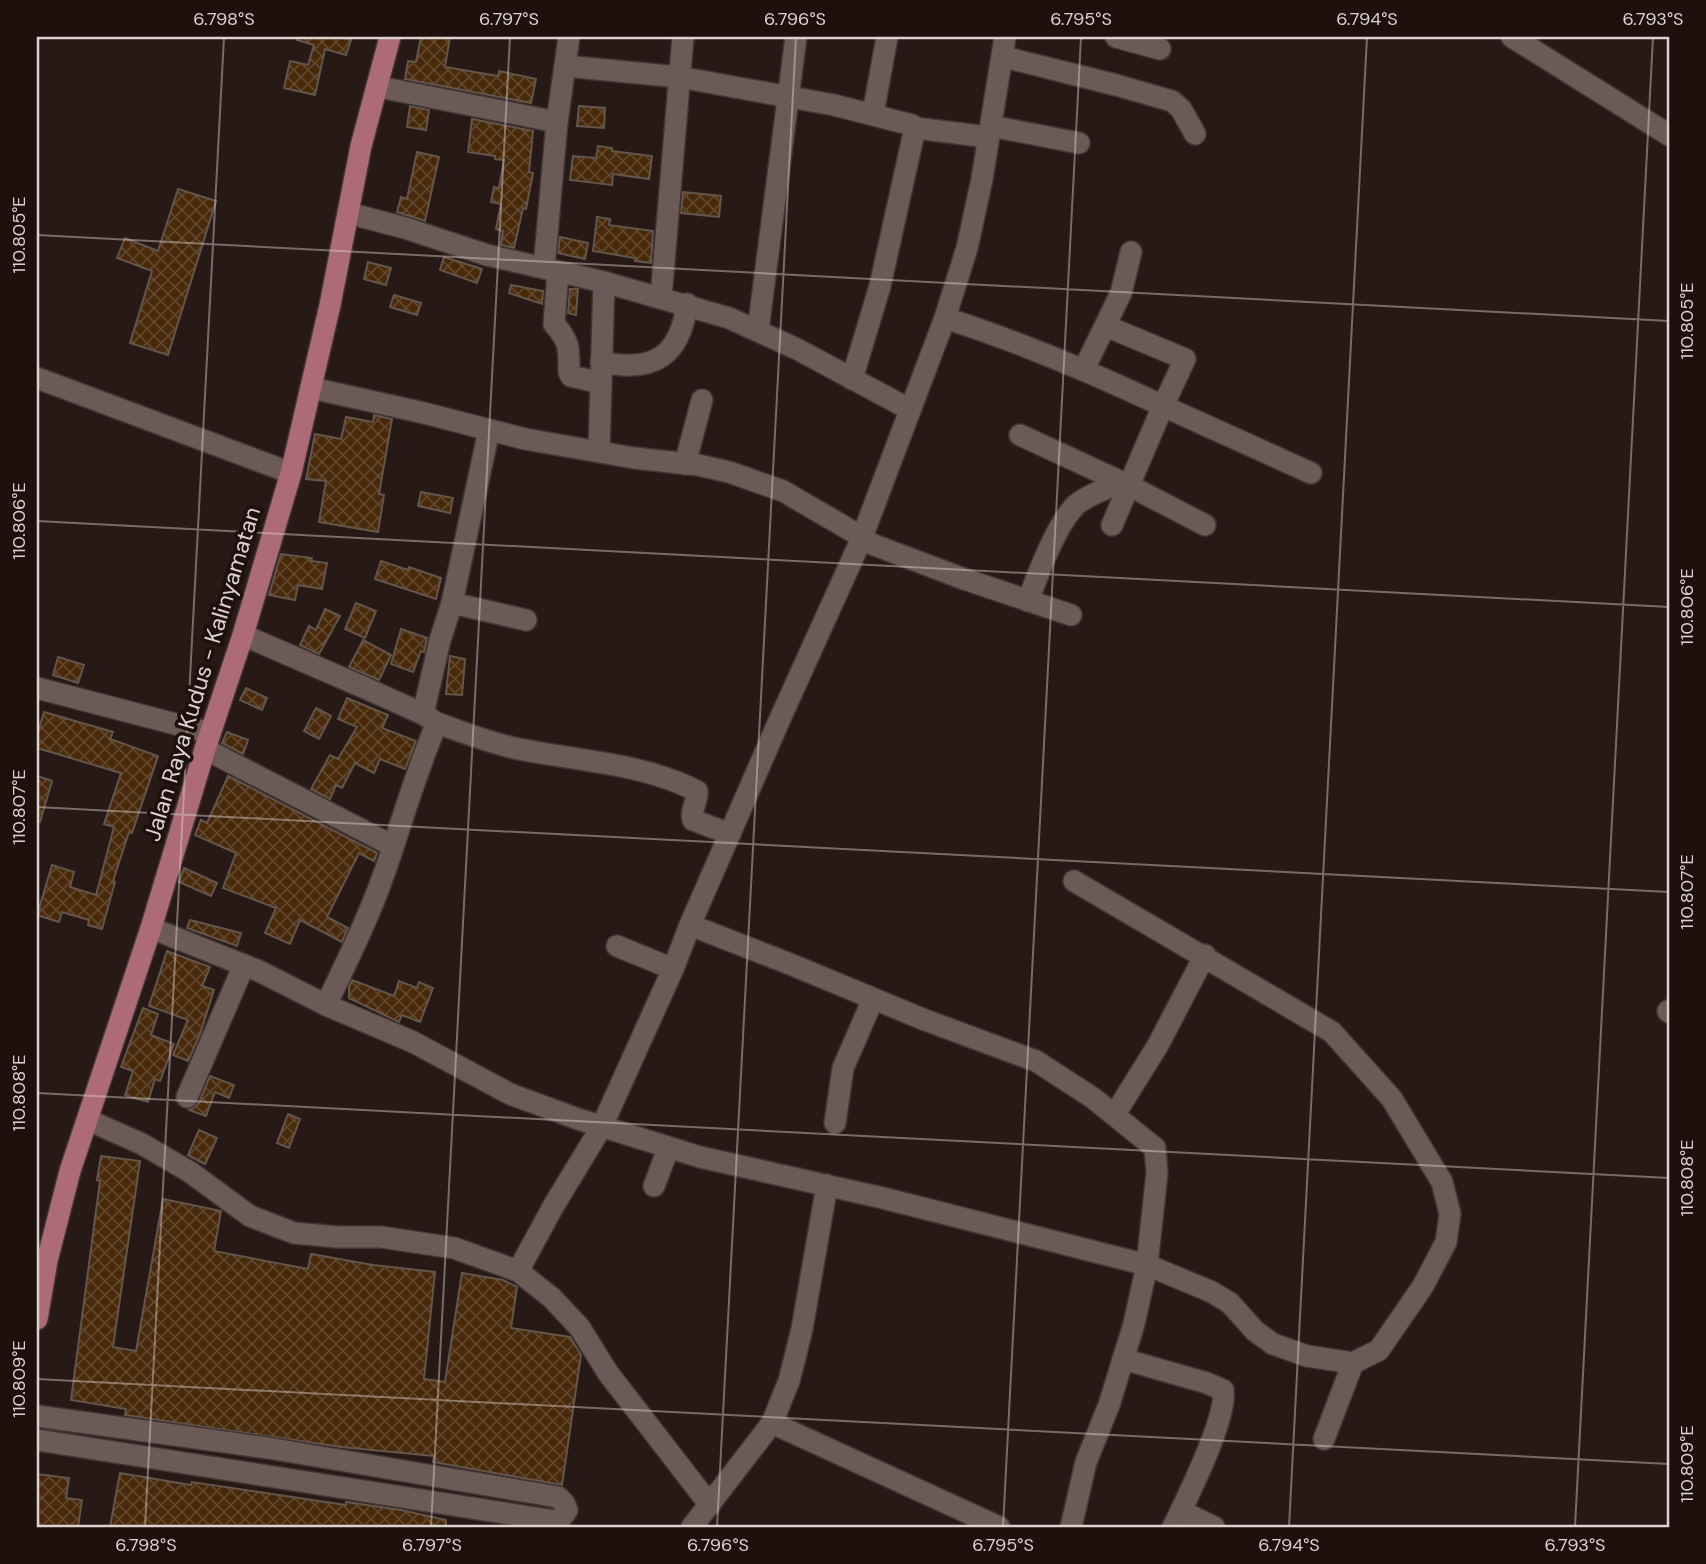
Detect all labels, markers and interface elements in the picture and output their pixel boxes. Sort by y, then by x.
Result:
text: 6.798°S [193,7,255,31]
text: 6.797°S [479,7,539,31]
text: 6.796°S [764,7,826,31]
text: 6.795°S [1050,7,1112,31]
text: 6.794°S [1336,7,1398,31]
text: 6.793°S [1622,7,1684,31]
text: 110.805°E [7,197,31,273]
text: 110.805°E [1675,283,1699,359]
text: 110.806°E [7,482,31,560]
street label: Jalan Raya Kudus - Kalinyamatan [137,503,267,845]
text: 110.806°E [1675,568,1699,646]
text: 110.807°E [7,769,31,845]
text: 110.807°E [1675,854,1699,930]
text: 110.808°E [7,1055,31,1131]
text: 110.808°E [1675,1140,1699,1216]
text: 110.809°E [7,1340,31,1418]
text: 110.809°E [1675,1425,1699,1503]
text: 6.798°S [115,1533,177,1557]
text: 6.797°S [402,1533,462,1557]
text: 6.796°S [687,1533,749,1557]
text: 6.795°S [972,1533,1034,1557]
text: 6.794°S [1258,1533,1320,1557]
text: 6.793°S [1544,1533,1606,1557]

